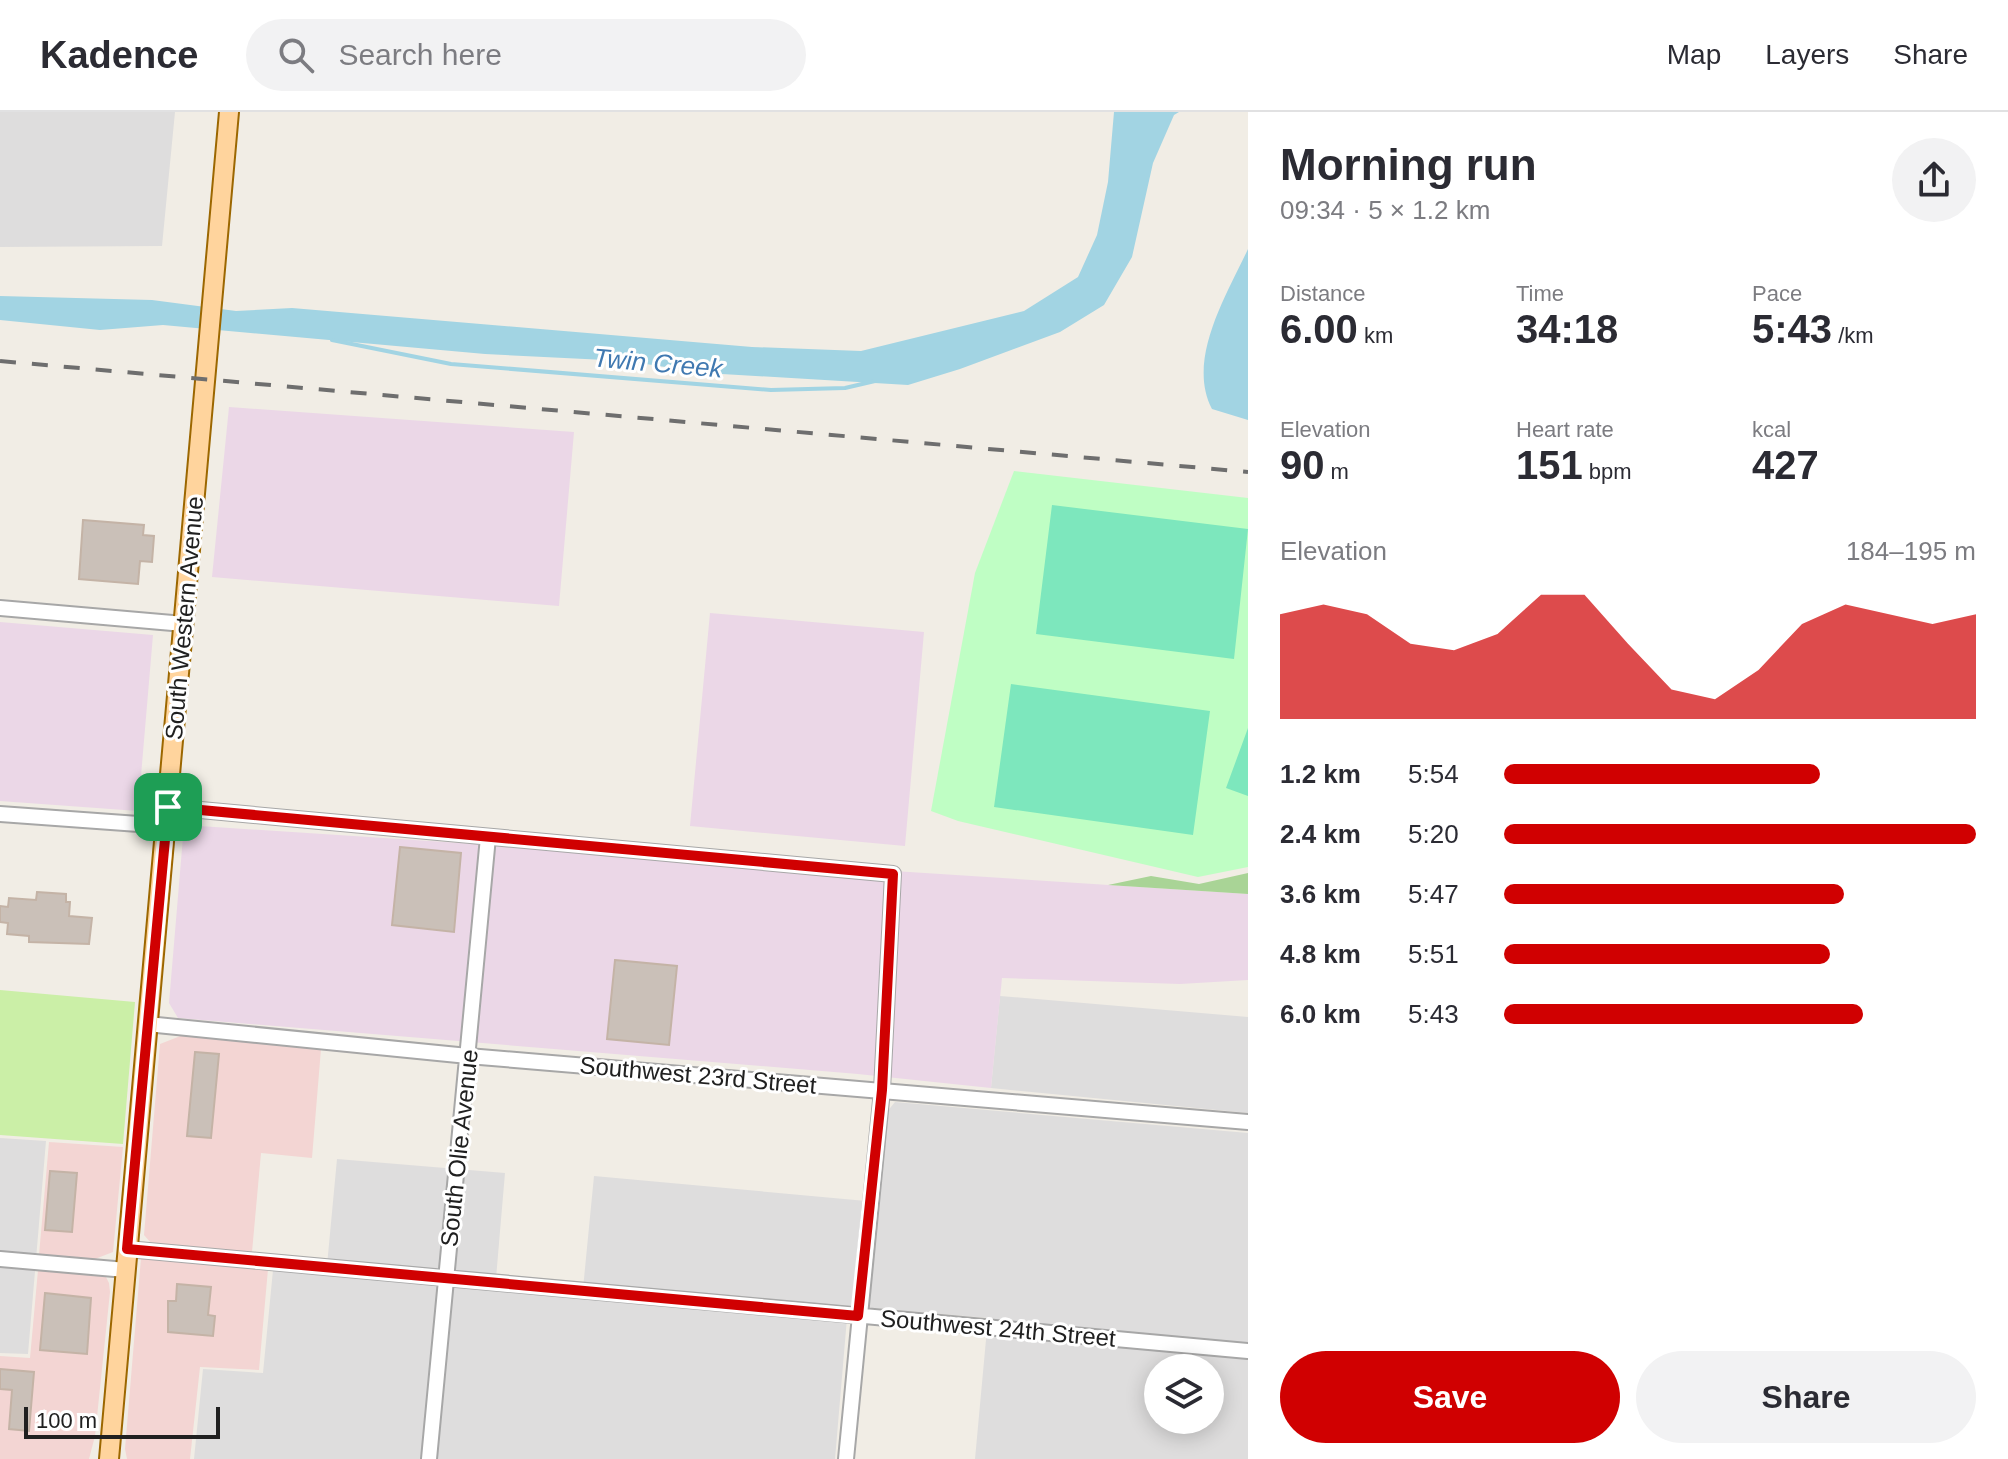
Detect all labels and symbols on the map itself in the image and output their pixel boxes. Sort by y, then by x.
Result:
water label: Twin Creek [592,342,726,384]
street label: South Western Avenue [160,495,208,741]
pin [134,773,202,841]
street label: South Olie Avenue [435,1048,483,1248]
street label: Southwest 23rd Street [579,1051,818,1099]
street label: Southwest 24th Street [879,1304,1117,1352]
scale bar [24,1403,220,1439]

